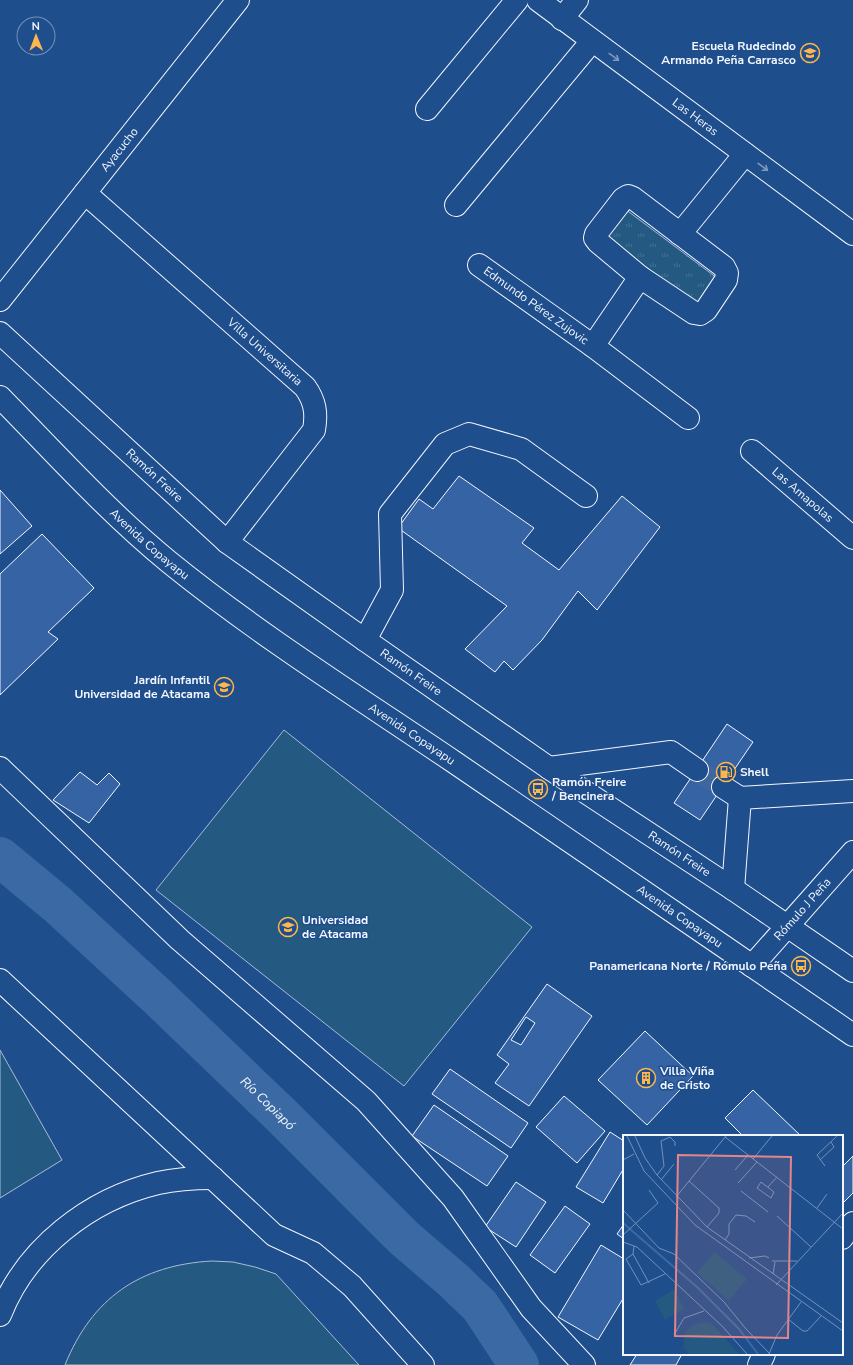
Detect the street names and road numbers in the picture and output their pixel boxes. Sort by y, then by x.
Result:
street label: Las Heras [669,94,722,139]
street label: Ayacucho [97,124,142,175]
street label: Edmundo Pérez Zujovic [480,263,592,349]
street label: Villa Universitaria [223,314,306,389]
street label: Ramón Freire [123,445,186,505]
street label: Las Amapolas [769,464,837,526]
street label: Avenida Copayapu [106,505,193,583]
street label: Ramón Freire [377,645,445,699]
street label: Avenida Copayapu [366,699,458,769]
street label: Ramón Freire [645,827,714,880]
street label: Rómulo J Peña [770,874,835,944]
street label: Avenida Copayapu [634,881,726,951]

